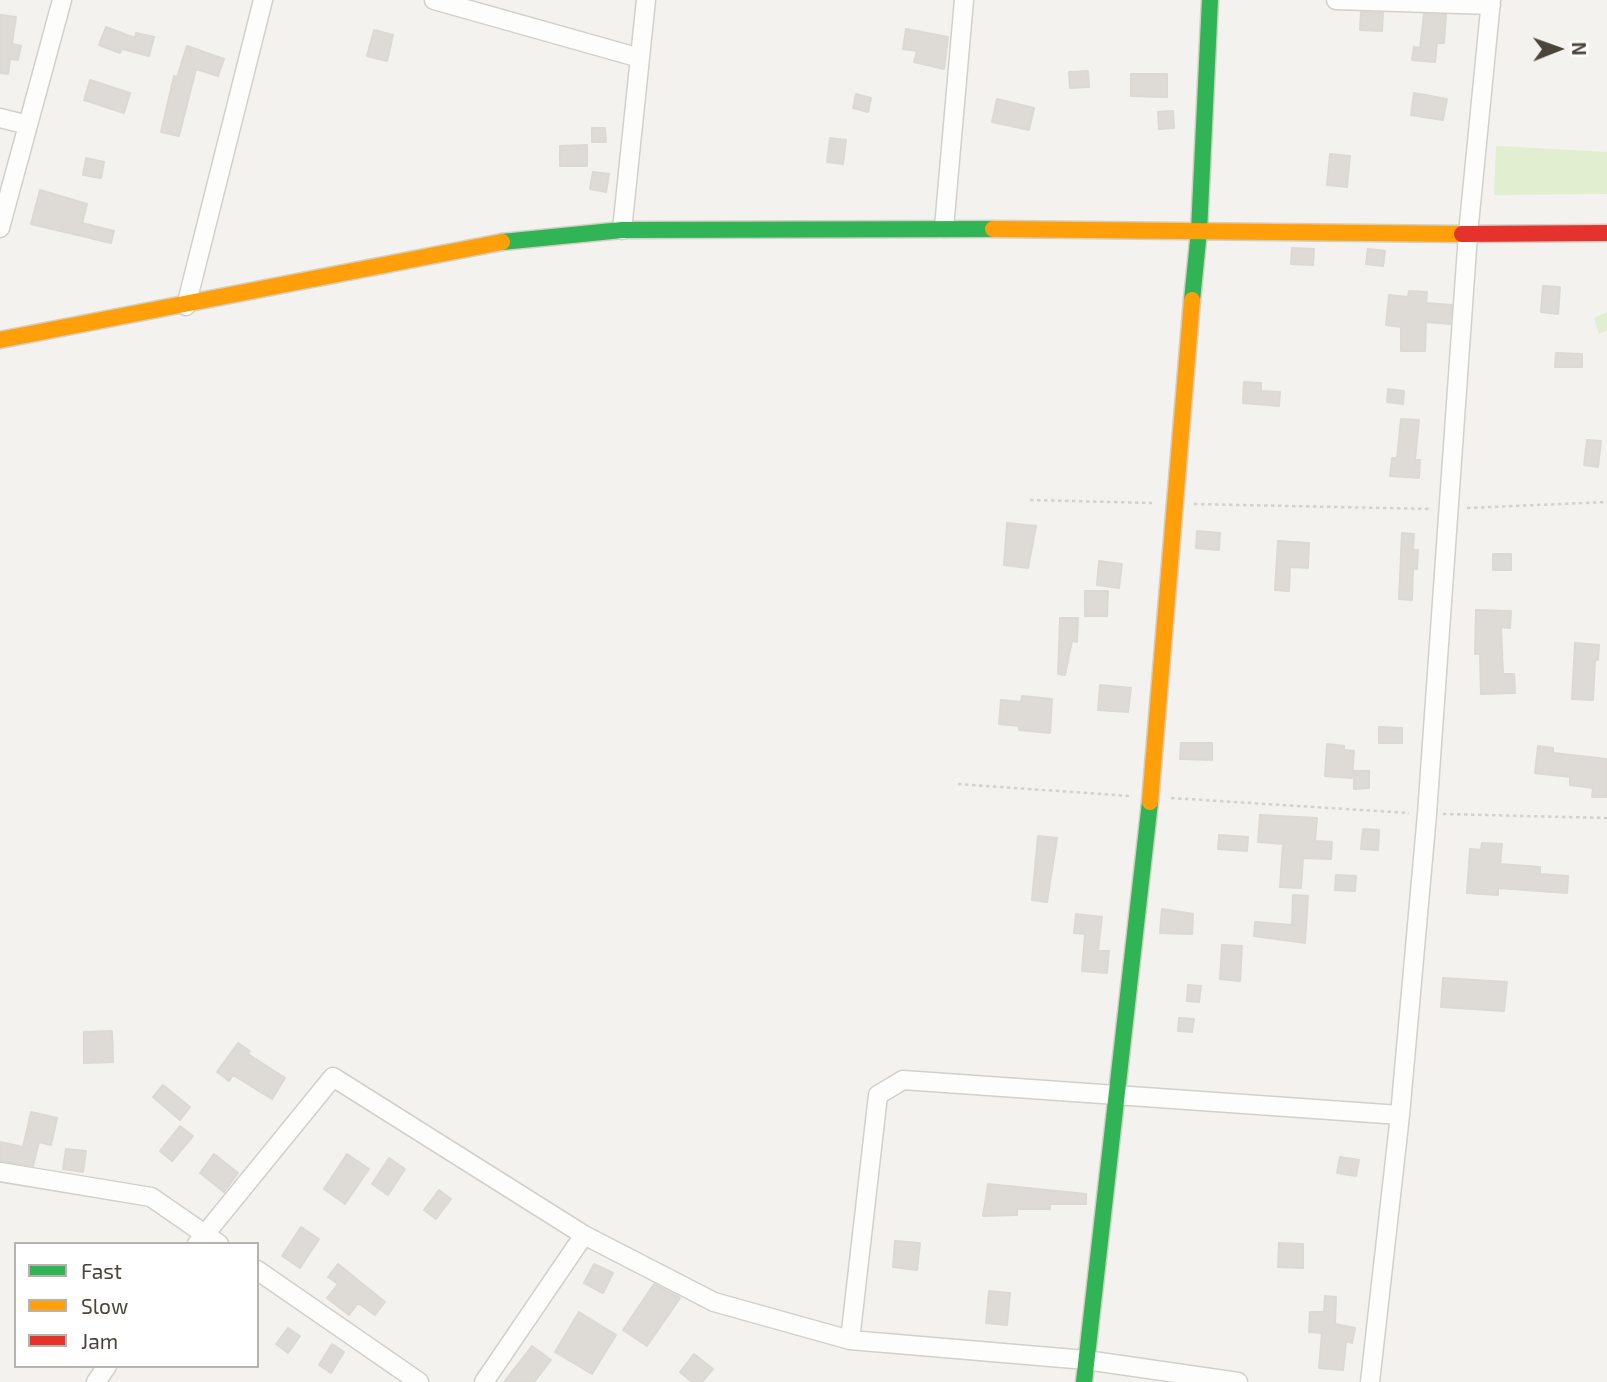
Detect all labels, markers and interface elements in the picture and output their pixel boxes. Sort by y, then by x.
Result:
north arrow [1523,14,1593,84]
text: N [1568,42,1591,56]
legend [14,1242,259,1368]
text: Fast [81,1258,122,1283]
text: Slow [81,1293,128,1318]
text: Jam [81,1328,118,1353]

